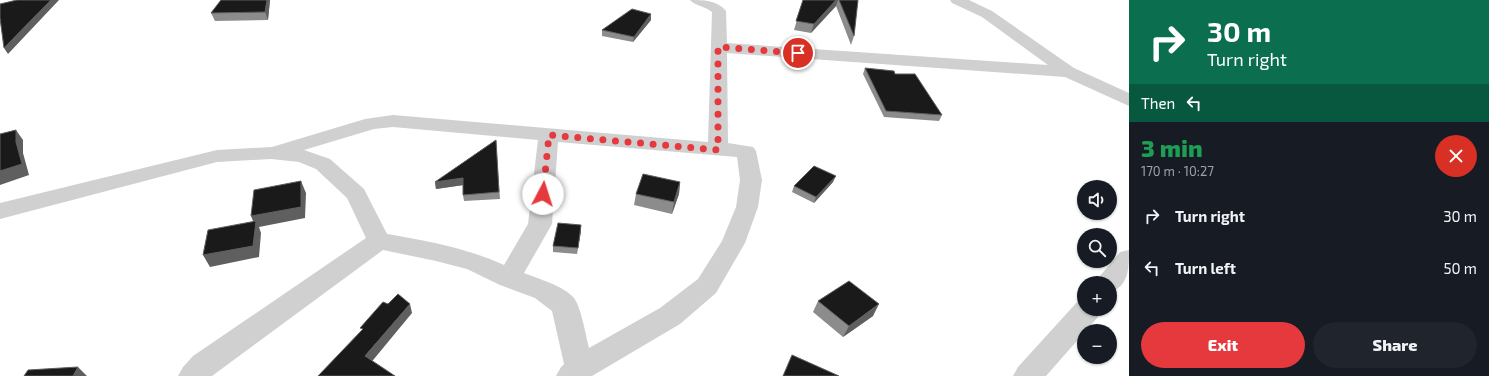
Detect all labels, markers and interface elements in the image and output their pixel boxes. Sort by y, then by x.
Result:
text: 30 m [1207,14,1271,48]
icon: right [1141,16,1193,68]
pin [781,36,815,70]
icon: arrive [787,42,809,64]
text: Turn right [1207,48,1287,70]
icon: left [1183,92,1205,114]
text: Then [1141,94,1175,112]
text: 3 min [1141,133,1203,162]
button: close [1435,135,1477,177]
text: 170 m · 10:27 [1141,163,1214,179]
position arrow [522,173,564,215]
map controls [1077,180,1117,364]
button: sound [1077,180,1117,220]
icon: right [1141,205,1163,227]
text: Turn right [1175,207,1245,225]
text: 30 m [1443,207,1477,225]
button: search [1077,228,1117,268]
icon: left [1141,257,1163,279]
text: Turn left [1175,259,1236,277]
text: 50 m [1443,259,1477,277]
button: + [1077,276,1117,316]
button: Exit [1141,322,1305,368]
button: Share [1313,322,1477,368]
button: − [1077,324,1117,364]

